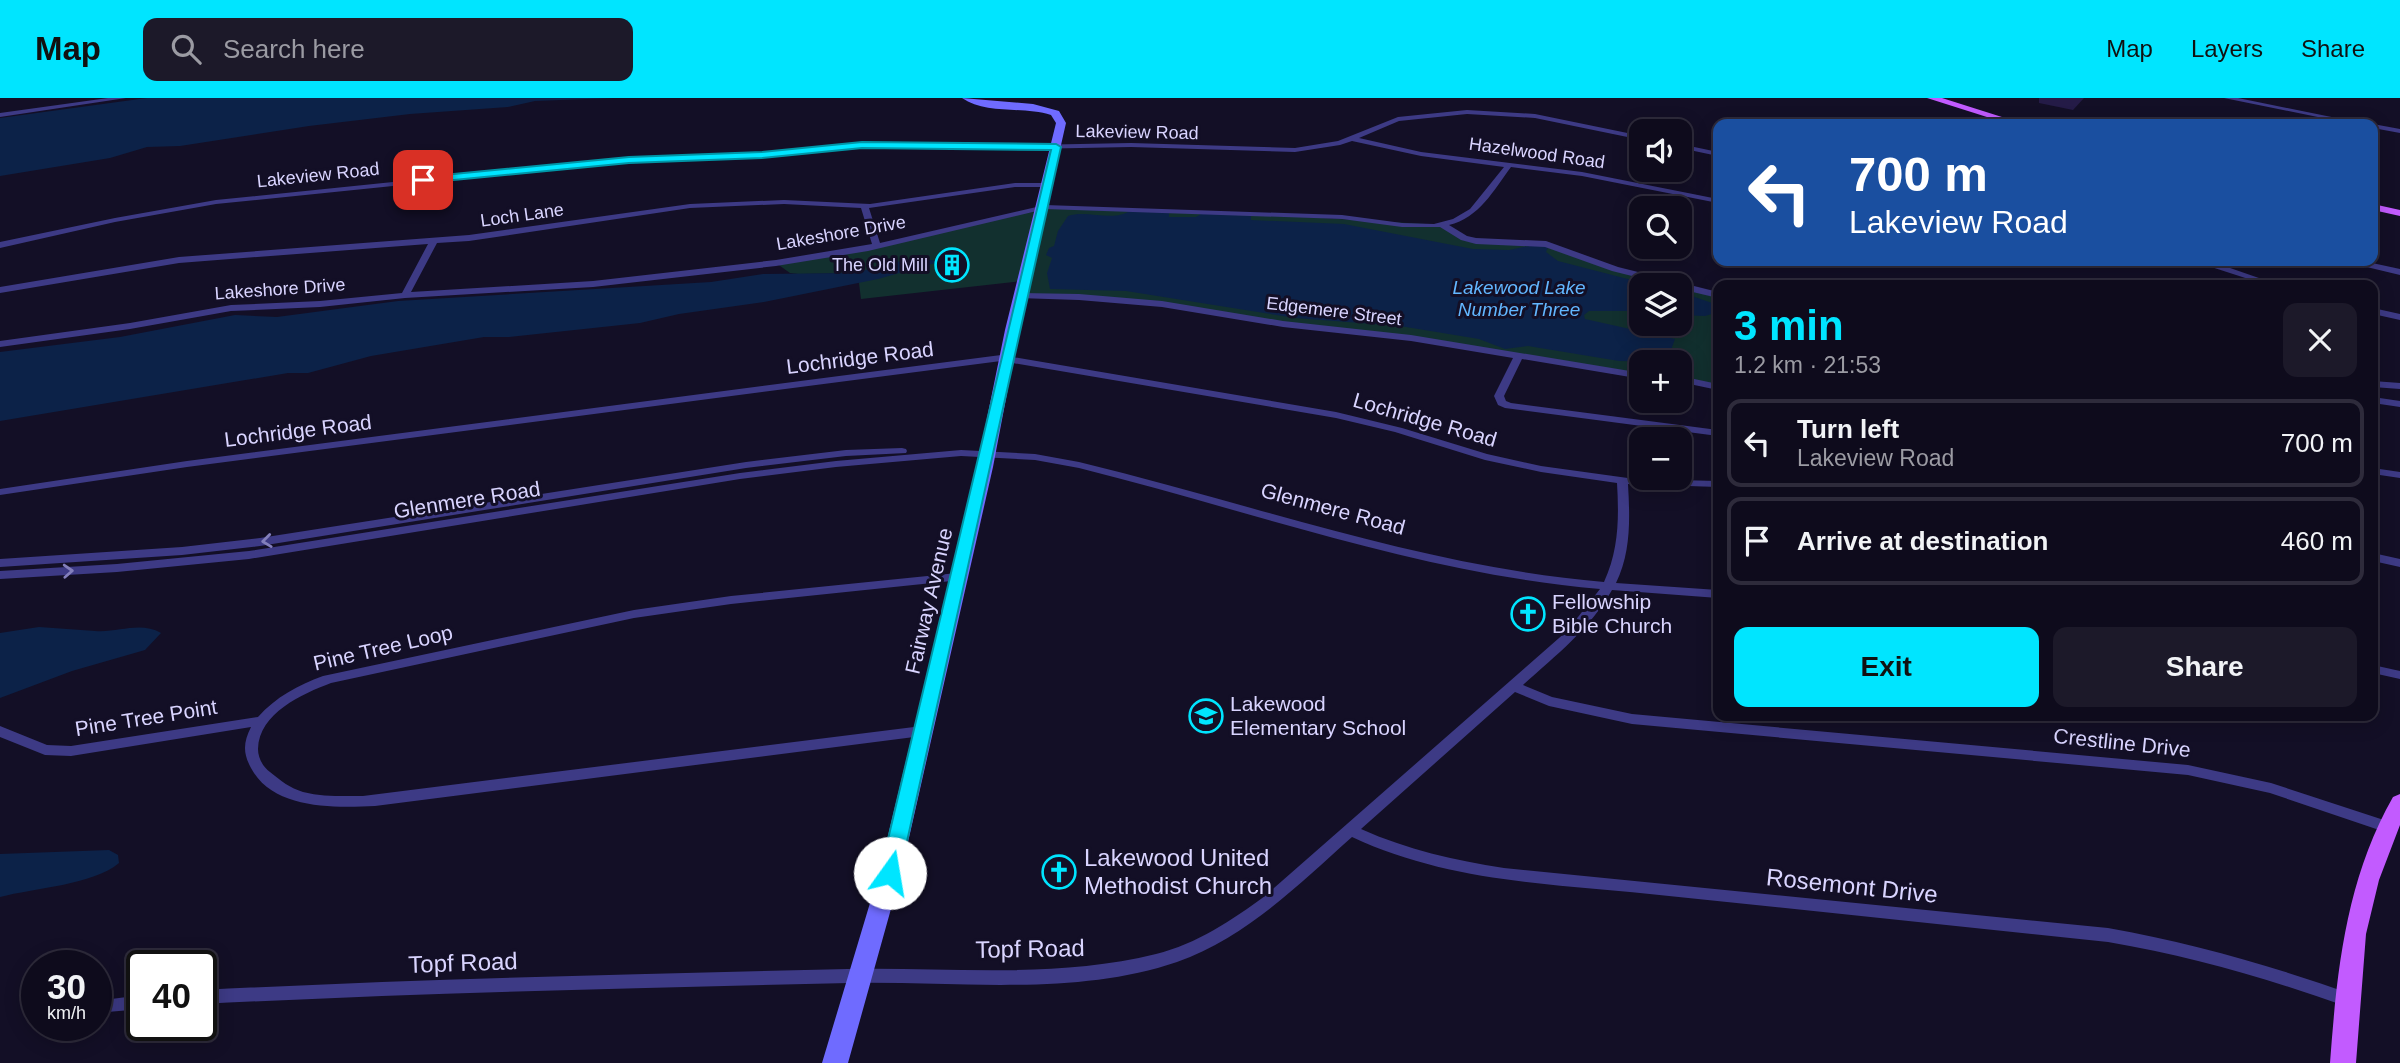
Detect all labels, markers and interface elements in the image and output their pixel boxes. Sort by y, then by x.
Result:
search box [143,18,633,81]
text: Map [35,30,101,67]
icon: search [167,30,205,68]
text: Search here [223,34,365,64]
text: Map [2106,35,2153,62]
text: Layers [2191,35,2263,62]
text: Share [2301,35,2365,62]
map controls [1629,119,1692,490]
button: sound [1629,119,1692,182]
street label: Lakeview Road [1075,121,1199,143]
street label: Hazelwood Road [1468,134,1606,172]
icon: left [1734,147,1825,238]
text: 700 m [1849,147,1988,201]
pin [393,150,453,210]
street label: Lakeview Road [256,159,380,191]
icon: arrive [404,161,442,199]
button: search [1629,196,1692,259]
street label: Loch Lane [479,199,565,231]
text: Lakeview Road [1849,204,2068,240]
street label: Lakeshore Drive [775,212,907,254]
building icon: The Old Mill [933,246,971,284]
place label: The Old Mill [832,255,928,275]
button: layers [1629,273,1692,336]
street label: Lakeshore Drive [214,274,346,304]
water label: Lakewood Lake Number Three [1452,277,1586,320]
street label: Edgemere Street [1265,293,1403,329]
text: 3 min [1734,302,1844,349]
button: close [2283,303,2357,377]
street label: Lochridge Road [785,337,935,378]
button: + [1629,350,1692,413]
text: 1.2 km · 21:53 [1734,352,1881,378]
street label: Lochridge Road [1351,388,1500,451]
street label: Lochridge Road [223,410,373,451]
text: Turn left [1797,414,1899,444]
icon: left [1738,424,1776,462]
button: − [1629,427,1692,490]
text: 700 m [2281,428,2353,458]
text: Lakeview Road [1797,445,1954,471]
street label: Glenmere Road [392,477,542,522]
street label: Glenmere Road [1259,478,1408,539]
icon: arrive [1738,522,1776,560]
street label: Fairway Avenue [901,526,956,676]
text: Arrive at destination [1797,526,2048,556]
text: 460 m [2281,526,2353,556]
one-way arrow [261,534,272,549]
one-way arrow [63,564,74,579]
place label: Fellowship Bible Church [1552,590,1672,637]
church icon: Fellowship Bible Church [1509,595,1547,633]
street label: Pine Tree Loop [311,620,455,675]
button: Exit [1734,627,2039,707]
button: Share [2053,627,2357,707]
place label: Lakewood Elementary School [1230,692,1406,739]
street label: Pine Tree Point [73,695,219,740]
school or university icon: Lakewood Elementary School [1187,697,1225,735]
street label: Crestline Drive [2052,724,2192,761]
position arrow [853,836,927,910]
place label: Lakewood United Methodist Church [1084,844,1272,899]
church icon: Lakewood United Methodist Church [1040,853,1078,891]
street label: Rosemont Drive [1765,863,1939,908]
street label: Topf Road [975,934,1085,963]
street label: Topf Road [408,947,518,978]
speed limit sign: 40 [126,950,217,1041]
text: 30 [47,967,86,1006]
text: km/h [47,1003,86,1023]

